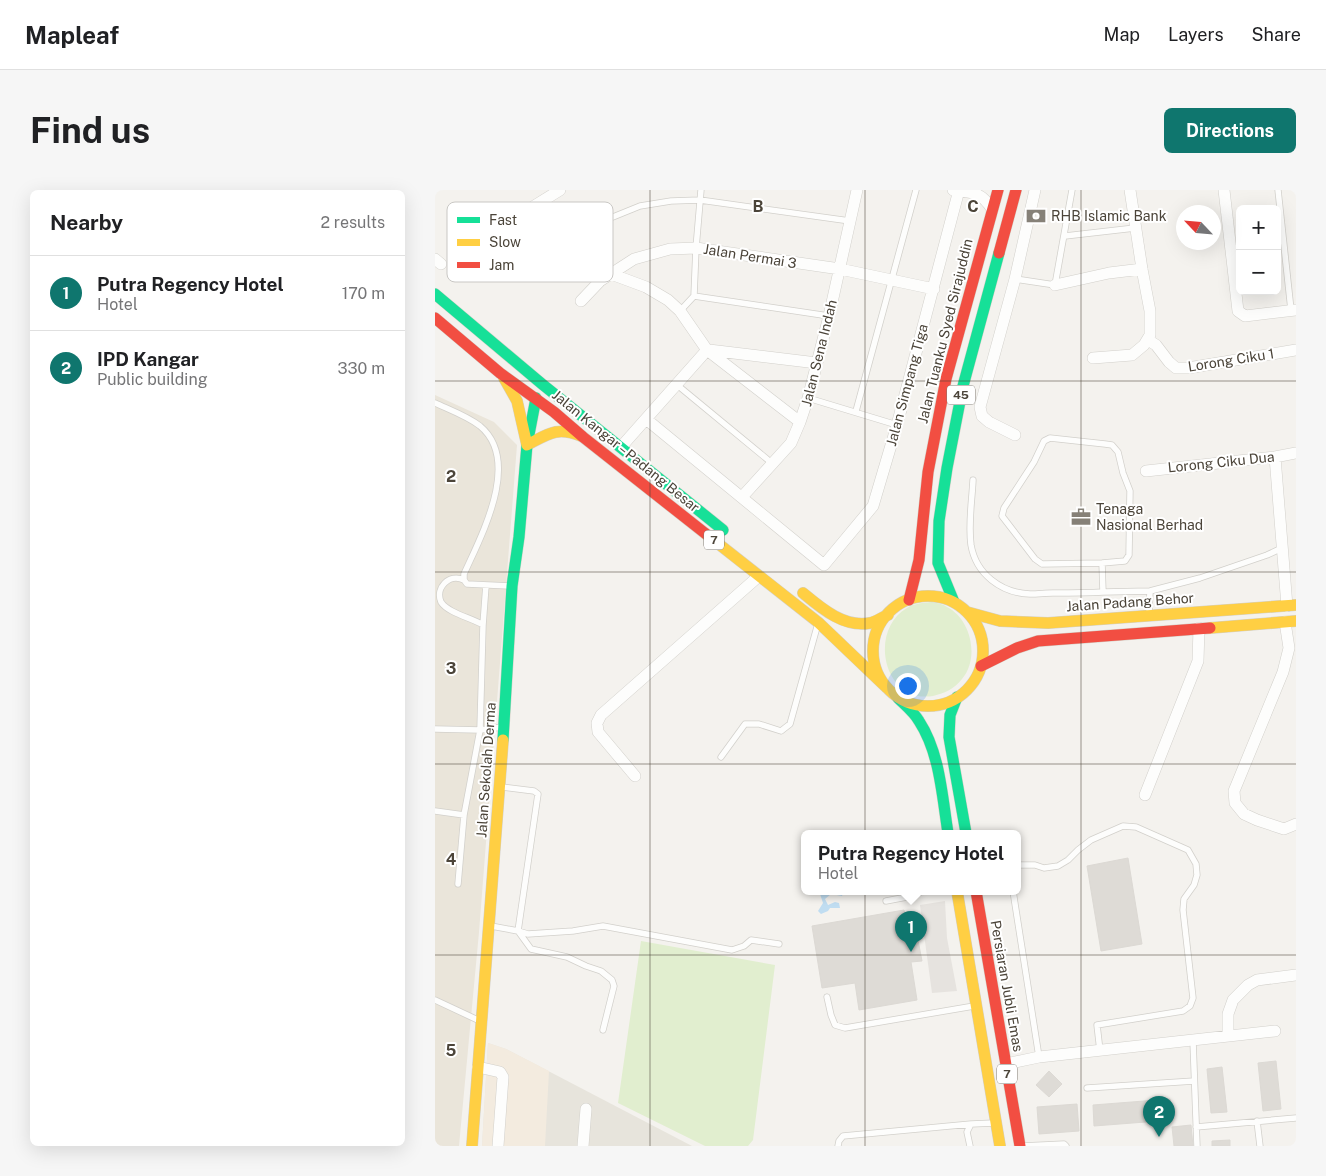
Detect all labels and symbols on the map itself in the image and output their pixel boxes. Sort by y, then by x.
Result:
text: B [753,197,764,216]
text: C [967,197,979,216]
legend [447,202,613,282]
bank icon: RHB Islamic Bank [1025,205,1047,227]
north arrow [1176,205,1221,250]
place label: RHB Islamic Bank [1051,208,1167,224]
text: Fast [489,212,517,228]
text: Slow [489,234,521,250]
street label: Jalan Tuanku Syed Sirajuddin [914,237,976,425]
street label: Jalan Permai 3 [702,241,798,271]
text: Jam [489,257,514,273]
street label: Jalan Sena Indah [798,298,840,408]
street label: Jalan Simpang Tiga [883,322,931,448]
street label: Lorong Ciku 1 [1187,345,1275,375]
road number: 45 [947,386,975,404]
street label: Jalan Kangar – Padang Besar [549,387,703,515]
street label: Lorong Ciku Dua [1167,448,1275,476]
text: 2 [446,467,456,486]
place label: Tenaga Nasional Berhad [1096,501,1203,533]
office icon: Tenaga Nasional Berhad [1070,506,1092,528]
road number: 7 [704,530,724,550]
street label: Jalan Padang Behor [1065,590,1195,614]
text: 3 [446,659,456,678]
your location [895,673,921,699]
street label: Jalan Sekolah Derma [473,702,499,838]
text: 4 [446,850,457,869]
pin: 1 [895,911,927,952]
street label: Persiaran Jubli Emas [988,919,1026,1053]
text: 5 [446,1041,457,1060]
road number: 7 [997,1064,1017,1084]
pin: 2 [1143,1096,1175,1137]

